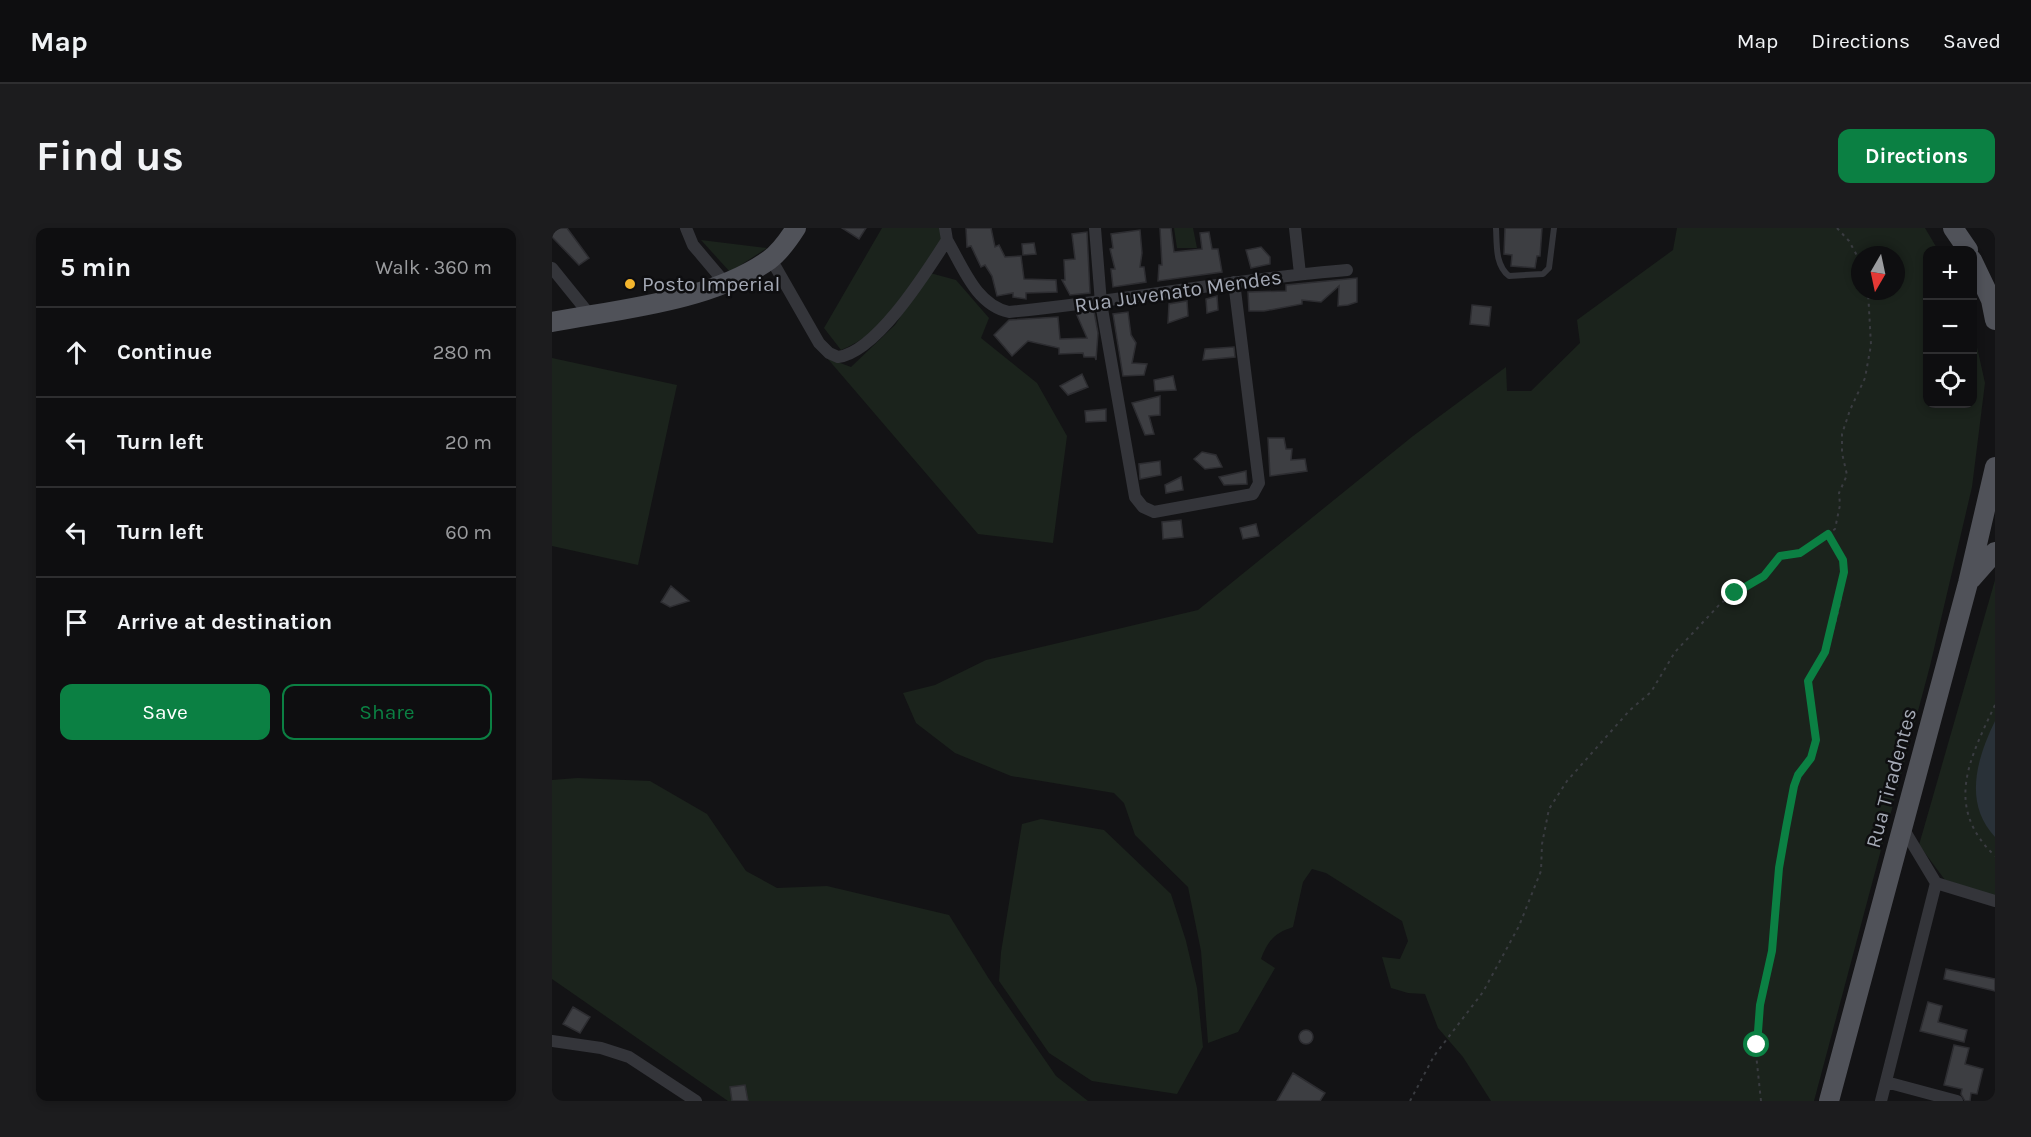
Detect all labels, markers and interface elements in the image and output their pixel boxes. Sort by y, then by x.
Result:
text: Map [30,25,88,58]
text: Map [1737,29,1778,53]
text: Directions [1811,29,1910,53]
text: Saved [1943,29,2001,53]
button: Directions [1838,129,1995,183]
text: Find us [36,131,184,181]
north arrow [1851,246,1905,300]
map controls [1923,246,1977,408]
button: + [1923,246,1977,300]
text: 5 min [60,252,131,283]
text: Walk · 360 m [375,256,492,279]
street label: Rua Juvenato Mendes [1073,265,1283,317]
place label: Posto Imperial [642,272,780,296]
marker: Posto Imperial [623,277,637,291]
button: − [1923,300,1977,354]
icon: ahead [60,336,93,369]
text: Continue [117,339,212,365]
text: 280 m [433,341,492,364]
button: locate [1923,354,1977,408]
icon: left [60,426,93,459]
text: Turn left [117,429,204,455]
text: 20 m [445,431,492,454]
icon: left [60,516,93,549]
text: Turn left [117,519,204,545]
text: 60 m [445,521,492,544]
route end [1721,579,1747,605]
icon: arrive [60,606,93,639]
text: Arrive at destination [117,609,332,635]
button: Save [60,684,270,740]
button: Share [282,684,492,740]
street label: Rua Tiradentes [1861,706,1921,850]
route start [1743,1031,1769,1057]

